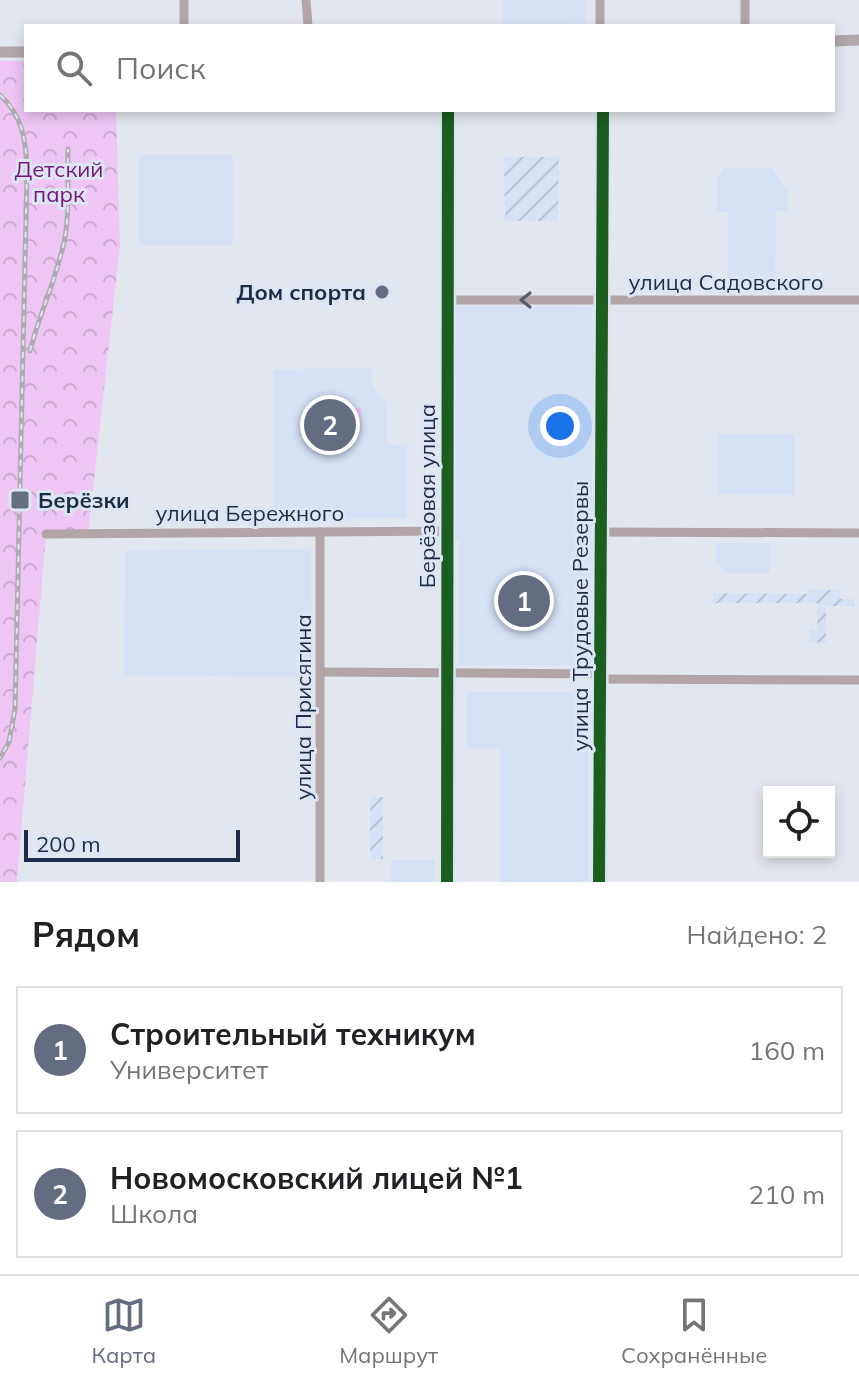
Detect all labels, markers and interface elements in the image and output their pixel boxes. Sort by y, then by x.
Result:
search box [24,24,835,112]
icon: search [52,46,96,90]
text: Поиск [116,49,206,87]
park label: Детский парк [15,155,103,208]
street label: улица Садовского [629,268,823,296]
place label: Дом спорта [236,278,366,306]
marker: Дом спорта [373,283,391,301]
one-way arrow [519,291,532,309]
pin: 2 [304,395,356,455]
street label: Берёзовая улица [413,404,441,588]
your location [540,406,580,446]
street label: улица Трудовые Резервы [566,481,594,751]
place label: Берёзки [38,486,130,514]
marker: Берёзки [9,489,31,511]
street label: улица Бережного [156,499,344,527]
pin: 1 [498,571,550,631]
street label: улица Присягина [289,614,317,800]
map controls [763,786,835,858]
button: locate [763,786,835,858]
scale bar [24,826,240,862]
text: 200 m [36,830,101,858]
text: Рядом [32,913,140,956]
text: Найдено: 2 [687,918,827,951]
text: Строительный техникум [110,1015,476,1053]
text: 1 [52,1034,68,1067]
text: 160 m [749,1034,825,1067]
text: Университет [110,1053,268,1086]
text: Новомосковский лицей №1 [110,1159,523,1197]
text: 2 [52,1178,68,1211]
text: 210 m [749,1178,825,1211]
text: Школа [110,1197,198,1230]
tab: Карта [91,1293,156,1369]
tab: Маршрут [339,1293,438,1369]
tab: Сохранённые [621,1293,767,1369]

